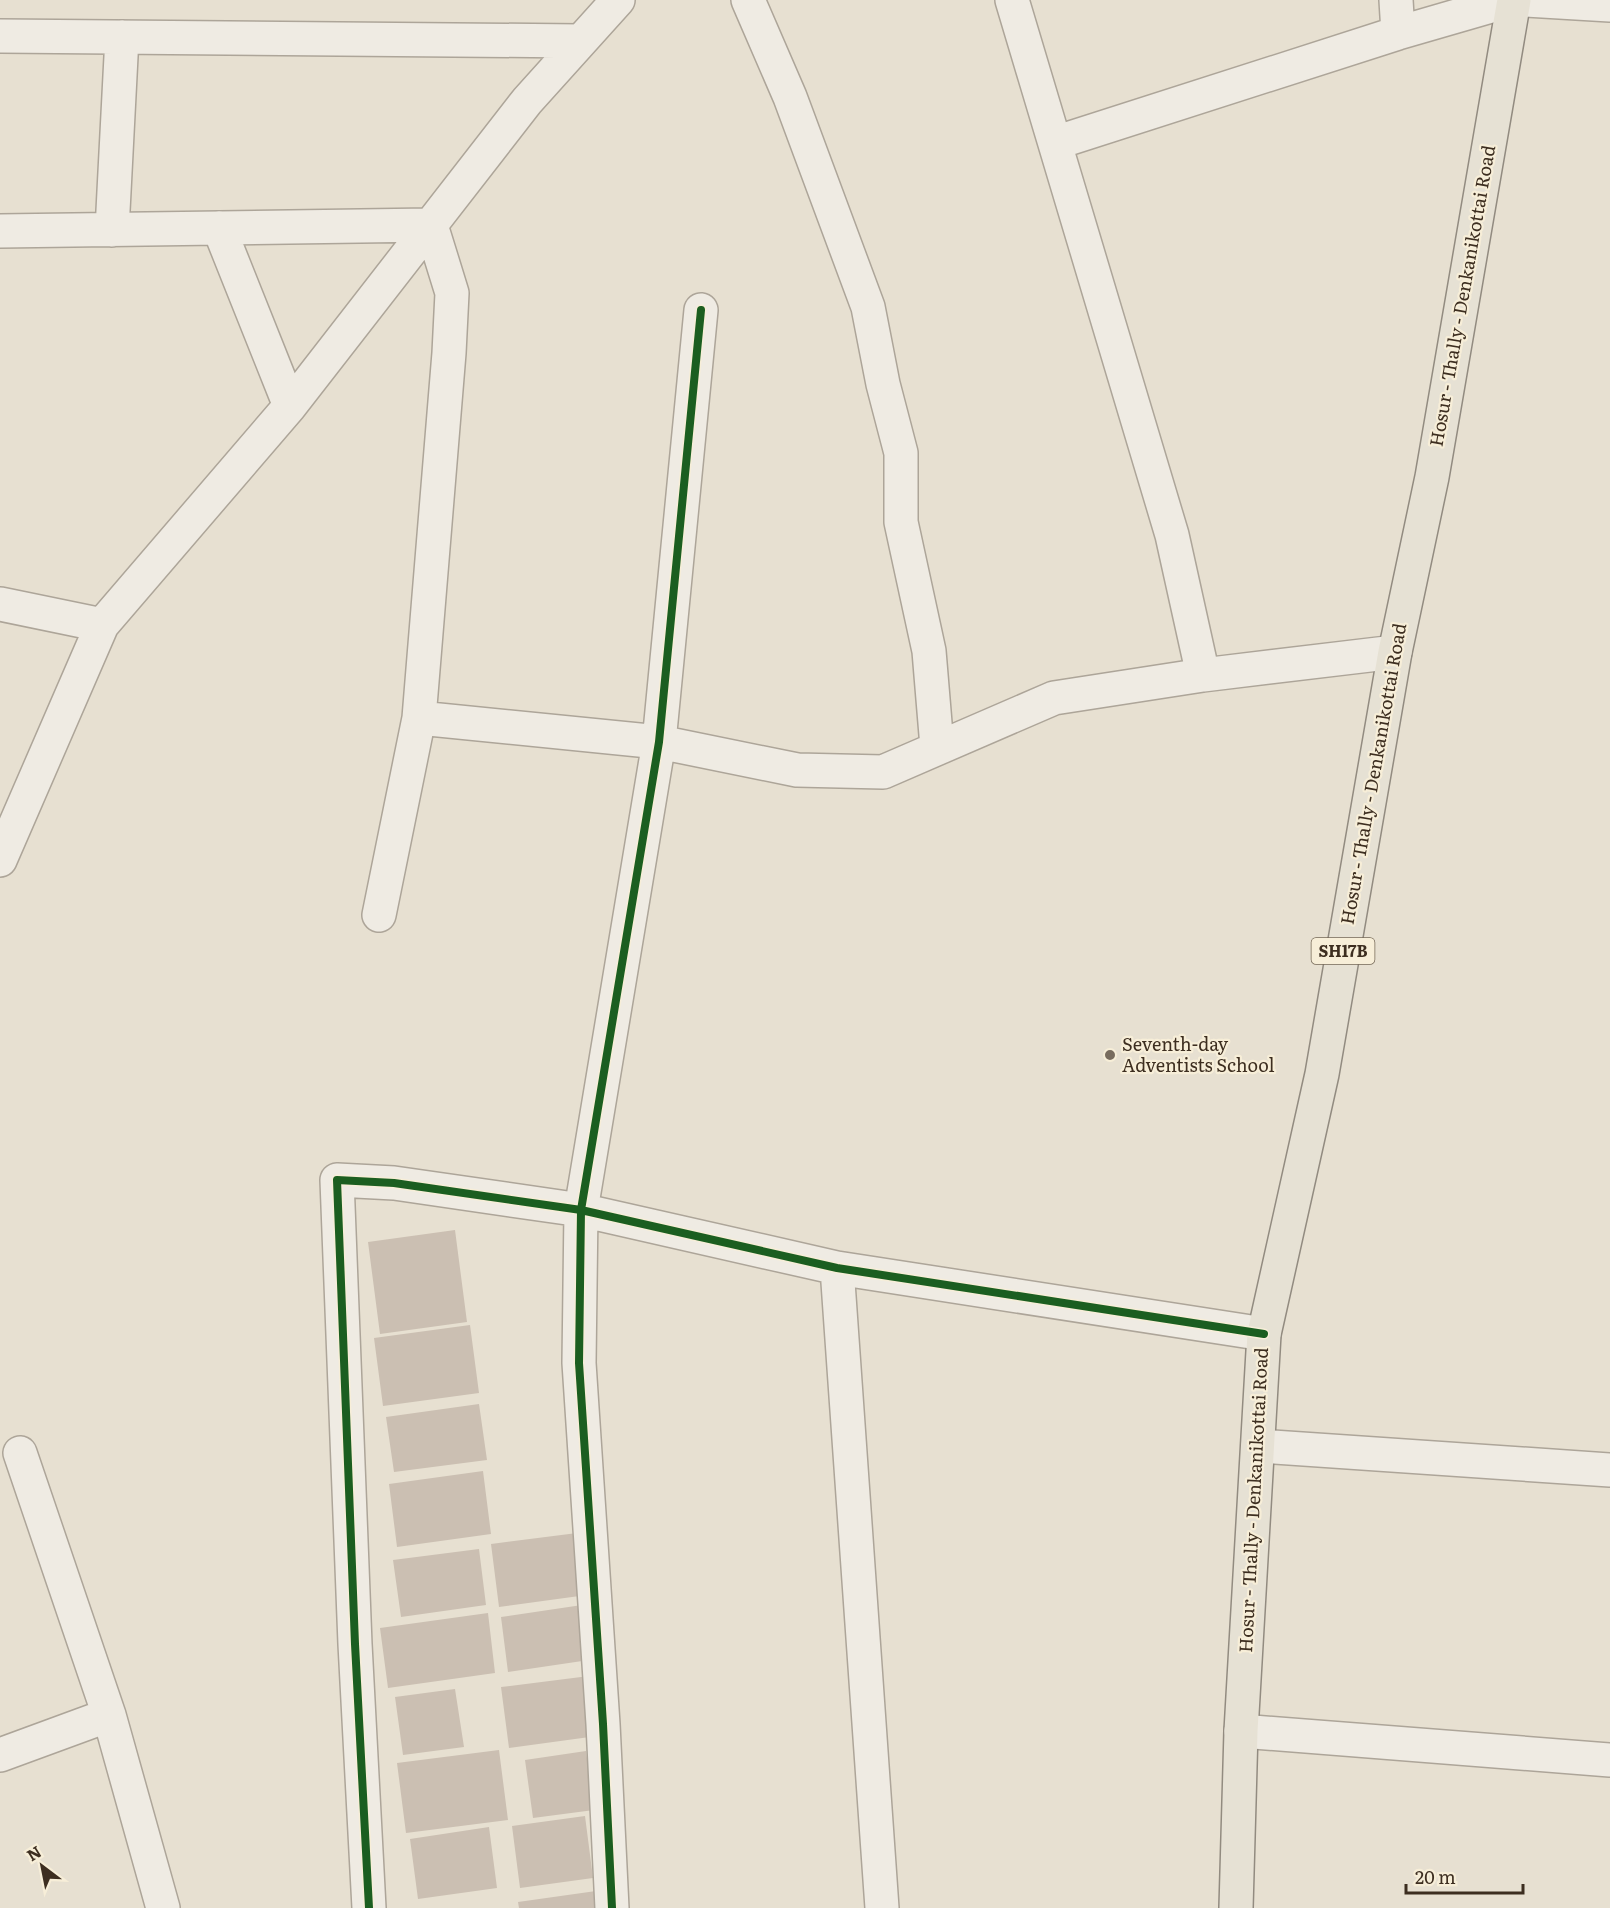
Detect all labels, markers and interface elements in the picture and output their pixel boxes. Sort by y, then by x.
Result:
street label: Hosur - Thally - Denkanikottai Road [1422,143,1501,449]
street label: Hosur - Thally - Denkanikottai Road [1333,621,1412,927]
road number: SH17B [1312,938,1374,964]
place label: Seventh-day Adventists School [1122,1030,1274,1078]
marker: Seventh-day Adventists School [1103,1048,1117,1062]
street label: Hosur - Thally - Denkanikottai Road [1231,1347,1274,1653]
north arrow [12,1836,72,1896]
text: N [21,1839,46,1866]
scale bar [1406,1857,1523,1895]
text: 20 m [1415,1863,1456,1890]

